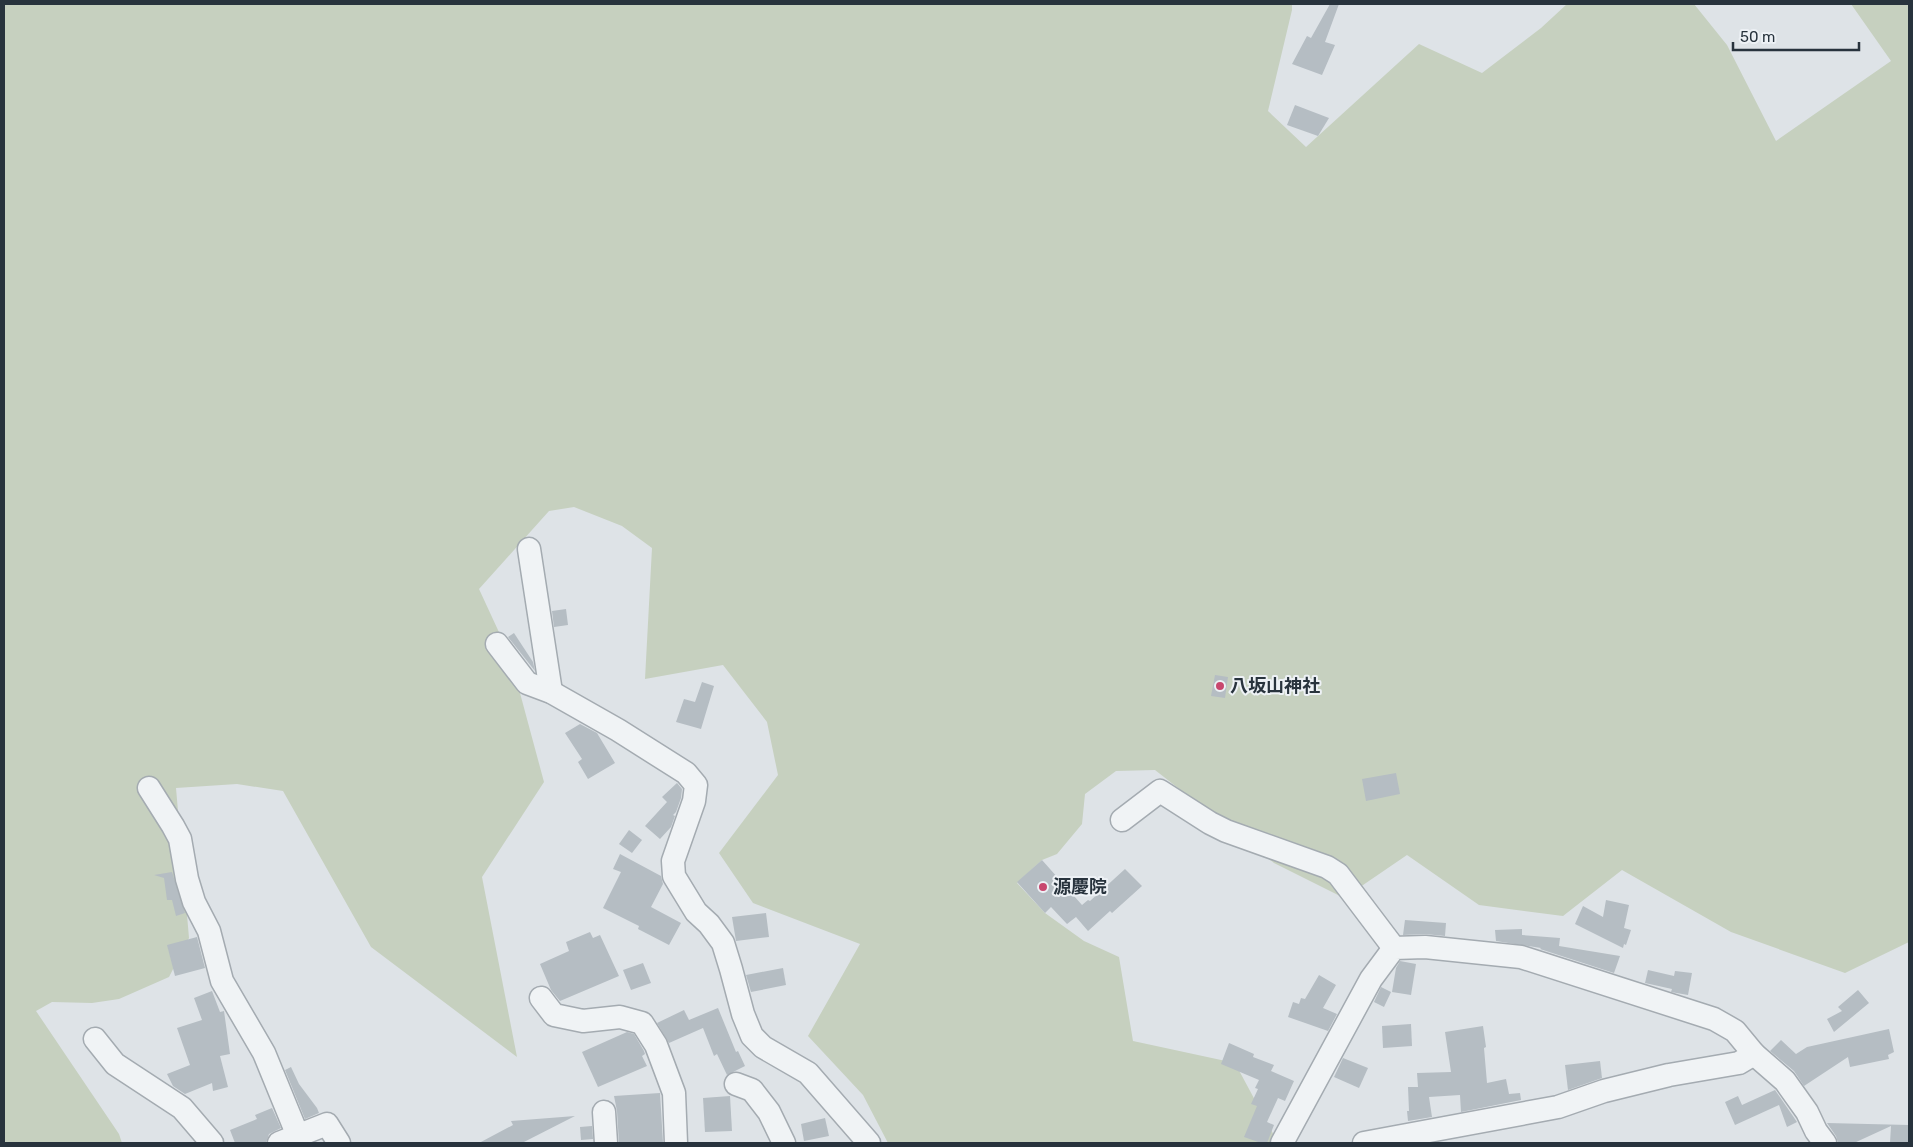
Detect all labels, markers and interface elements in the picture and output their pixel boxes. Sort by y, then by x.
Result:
scale bar [1733,20,1859,52]
text: 50 m [1740,28,1775,46]
place label: 八坂山神社 [1230,675,1320,697]
marker: 八坂山神社 [1214,680,1226,692]
place label: 源慶院 [1053,876,1107,898]
marker: 源慶院 [1037,881,1049,893]

